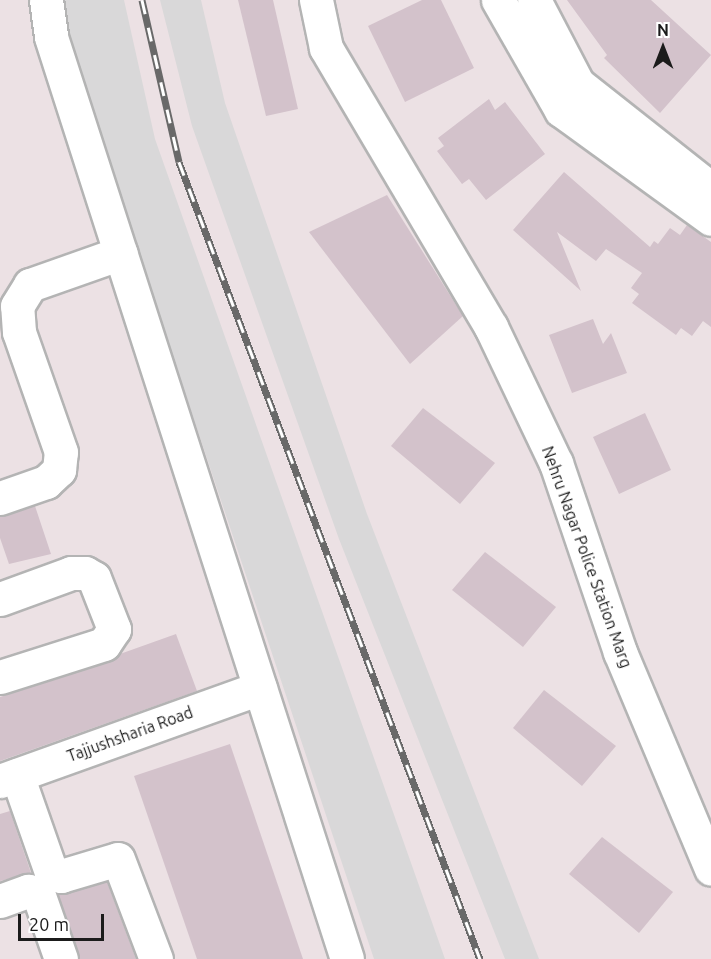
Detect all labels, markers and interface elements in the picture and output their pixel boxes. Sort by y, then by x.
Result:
north arrow [633,18,693,78]
text: N [657,21,669,39]
street label: Nehru Nagar Police Station Marg [538,444,636,670]
street label: Tajjushsharia Road [64,702,196,766]
scale bar [21,902,106,940]
text: 20 m [29,914,69,934]

